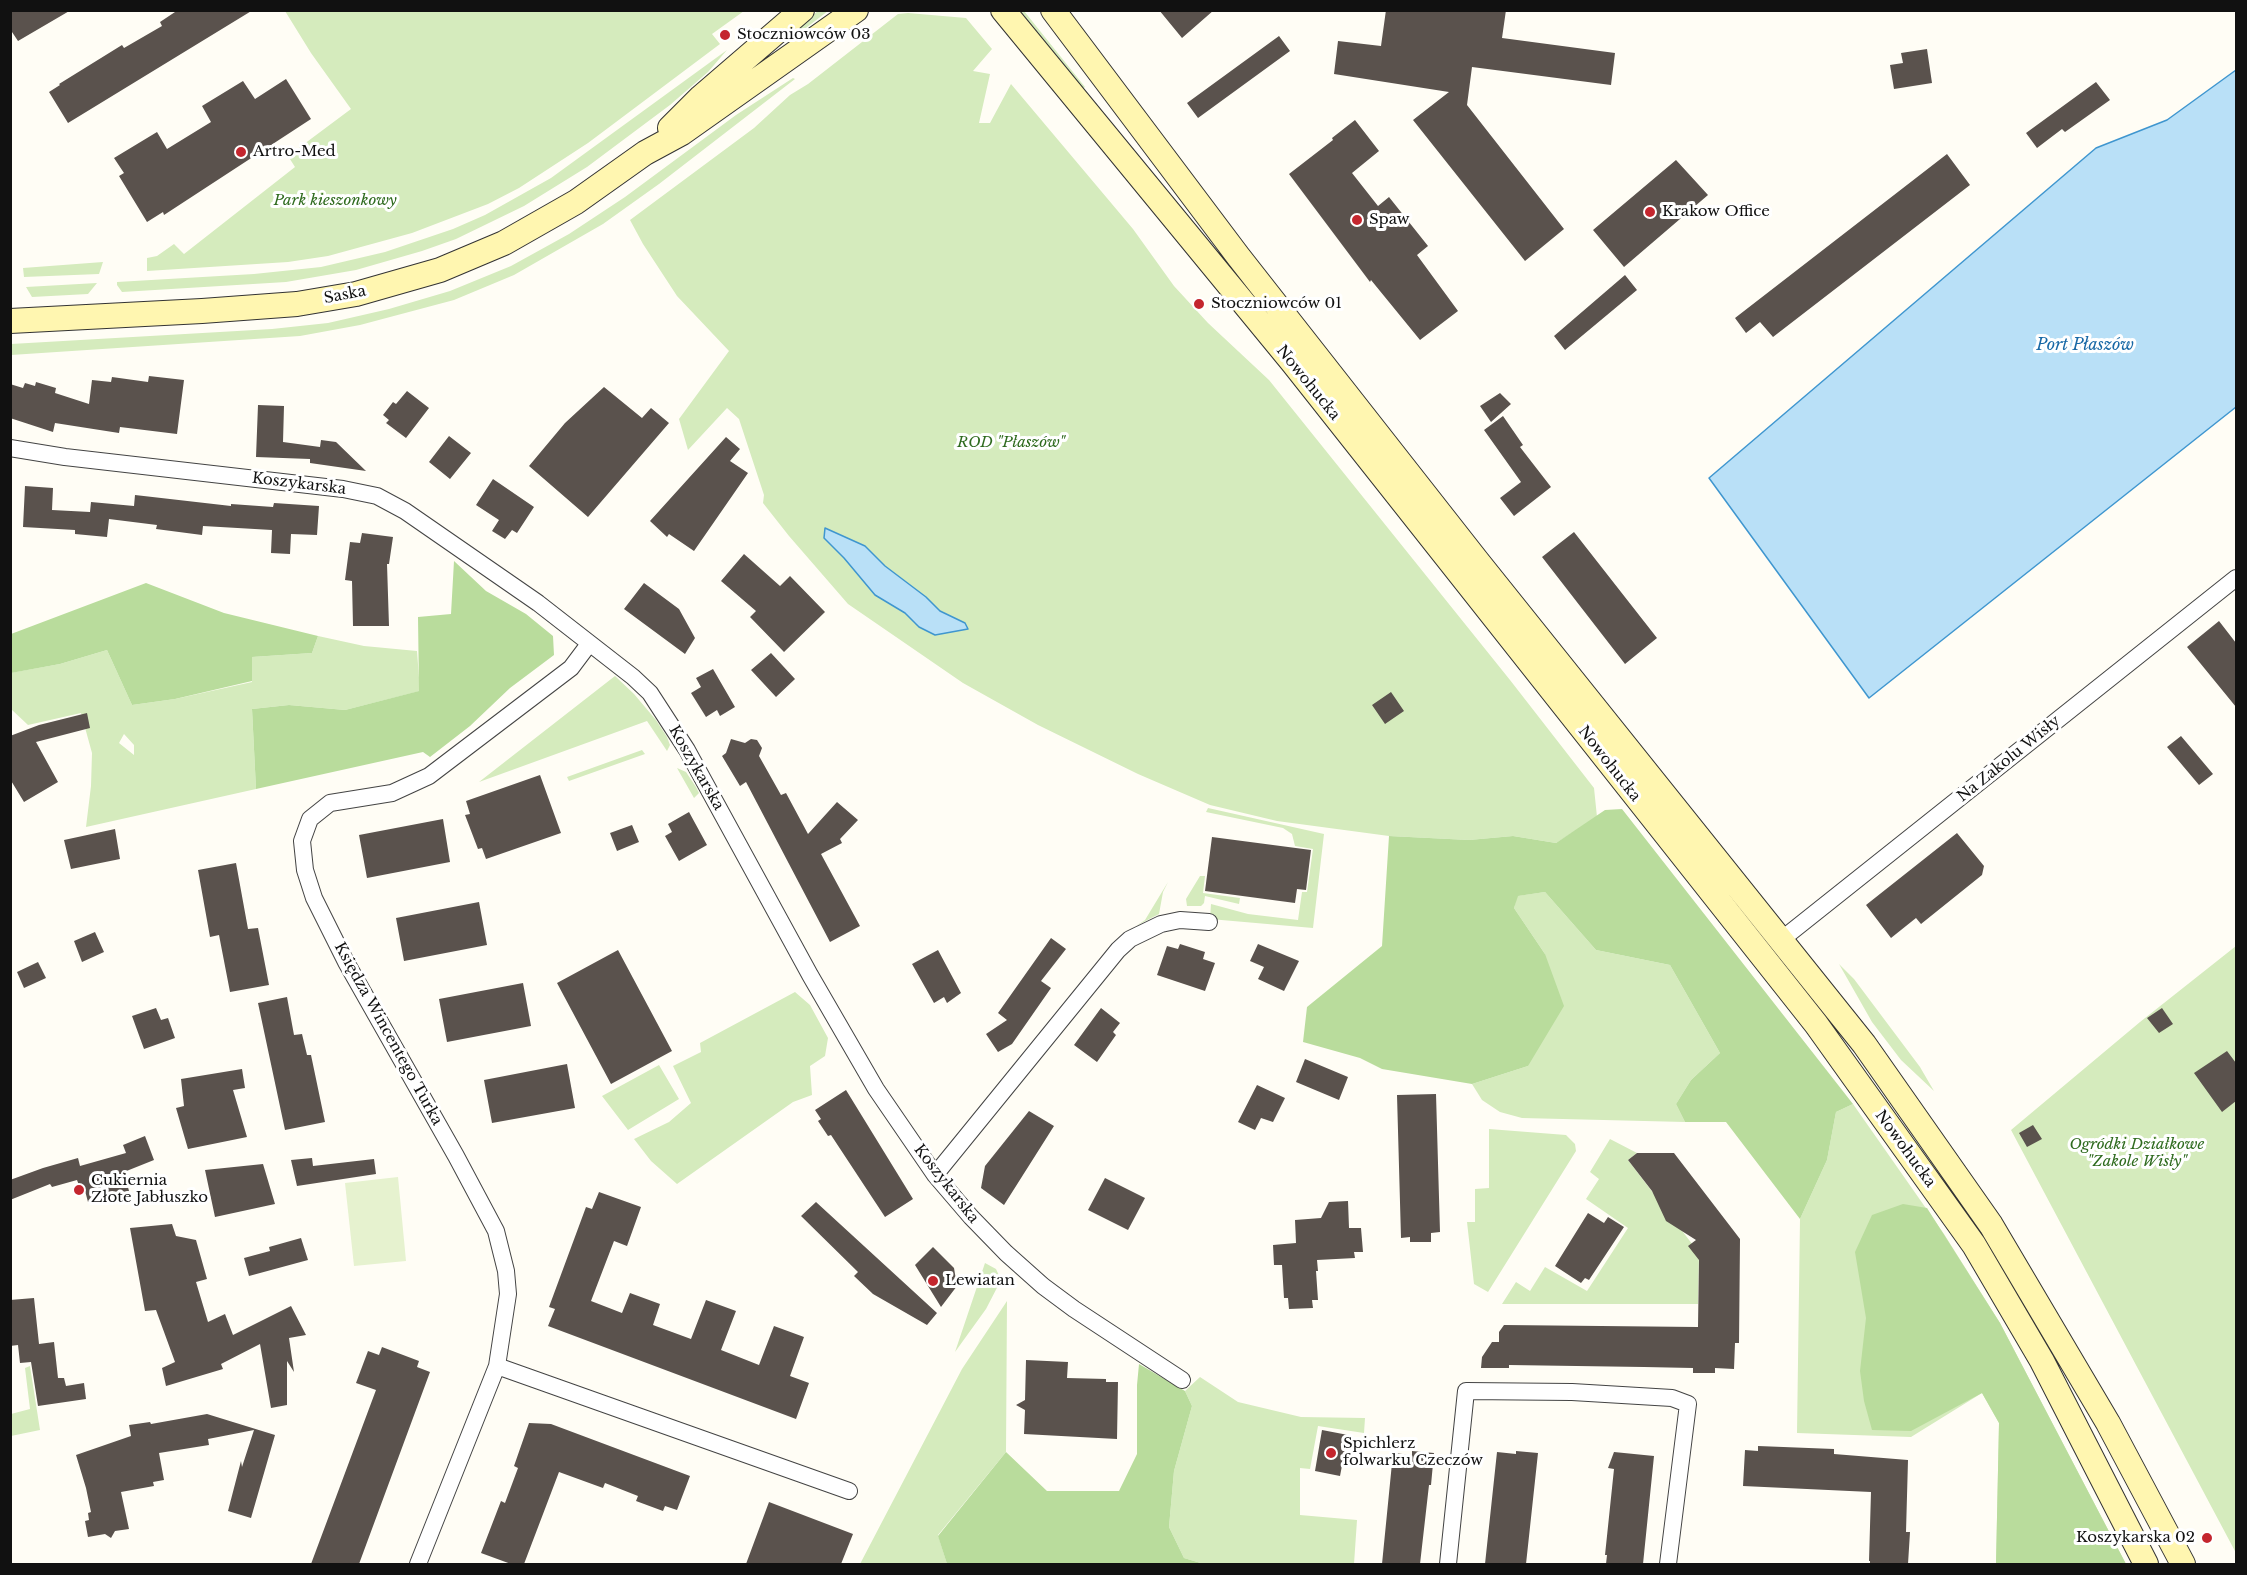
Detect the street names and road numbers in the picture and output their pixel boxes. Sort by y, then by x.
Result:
street label: Saska [322,282,368,308]
street label: Nowohucka [1272,342,1344,424]
street label: Koszykarska [251,469,347,499]
street label: Na Zakolu Wisły [1954,712,2064,806]
street label: Koszykarska [665,722,727,814]
street label: Nowohucka [1574,723,1644,805]
street label: Księdza Wincentego Turka [330,939,446,1129]
street label: Nowohucka [1871,1107,1939,1191]
street label: Koszykarska [910,1141,982,1227]

